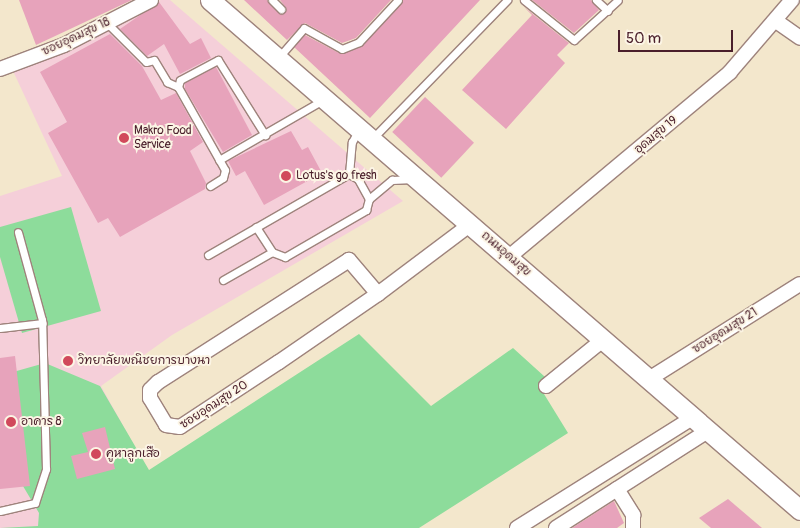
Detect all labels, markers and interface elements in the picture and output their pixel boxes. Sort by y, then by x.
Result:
street label: ซอยอุดมสุข 18 [40,15,112,59]
scale bar [620,20,735,52]
text: 50 m [626,29,661,48]
street label: อุดมสุข 19 [632,113,680,157]
place label: Makro Food Service [134,124,192,152]
marker: Makro Food Service [118,132,130,144]
place label: Lotus's go fresh [296,169,377,183]
marker: Lotus's go fresh [280,170,292,182]
street label: ถนนอุดมสุข [478,228,534,280]
street label: ซอยอุดมสุข 21 [690,305,760,357]
place label: วิทยาลัยพณิชยการบางนา [78,354,210,368]
marker: วิทยาลัยพณิชยการบางนา [62,355,74,367]
street label: ซอยอุดมสุข 20 [177,378,251,432]
place label: อาคาร 8 [21,415,62,429]
marker: อาคาร 8 [5,416,17,428]
place label: คูหาลูกเสือ [106,447,160,461]
marker: คูหาลูกเสือ [90,448,102,460]

